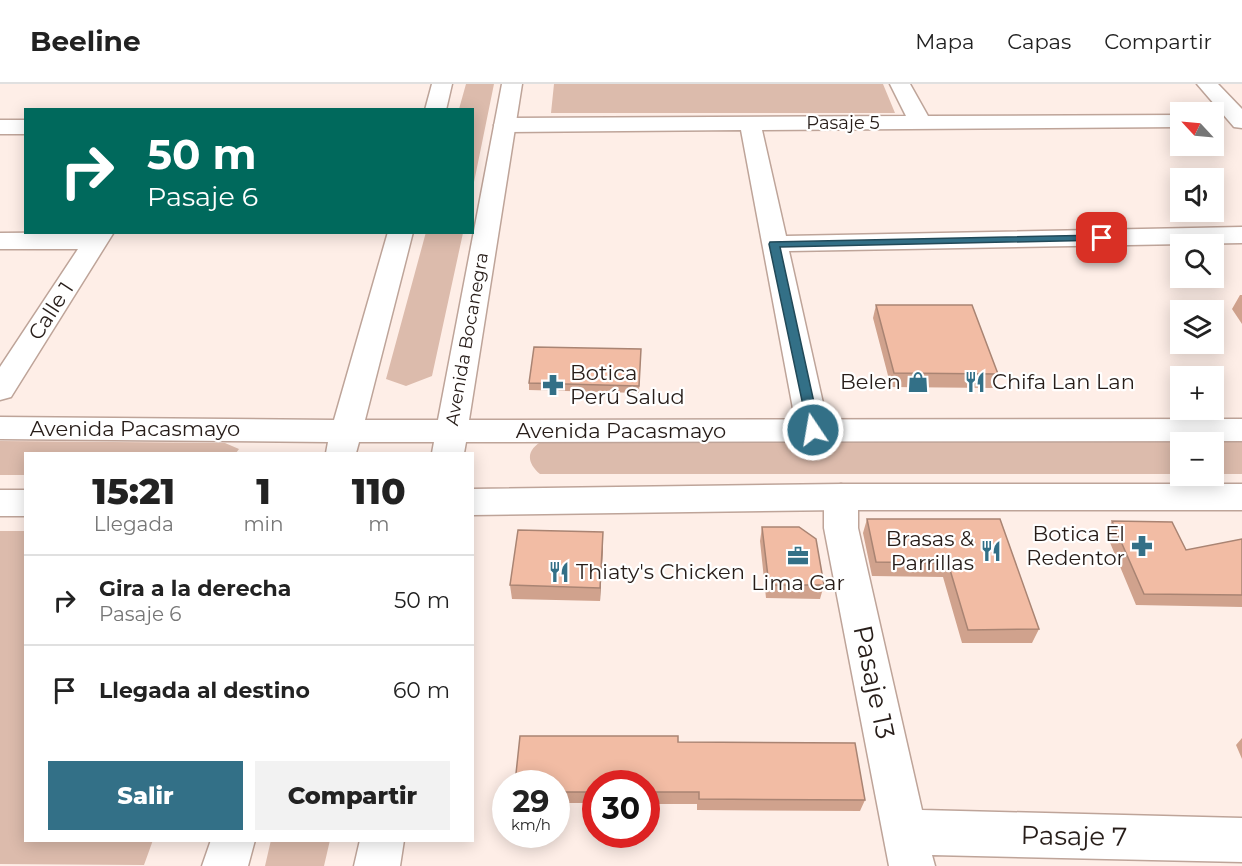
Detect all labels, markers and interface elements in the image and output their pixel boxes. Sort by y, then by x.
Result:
text: Beeline [30,24,141,58]
text: Mapa [915,29,974,54]
text: Capas [1007,29,1071,54]
text: Compartir [1104,29,1212,54]
north arrow [1170,102,1224,156]
map controls [1170,102,1224,486]
street label: Pasaje 5 [806,112,880,134]
text: 50 m [147,128,256,180]
icon: right [48,132,126,210]
button: sound [1170,168,1224,222]
text: Pasaje 6 [147,180,258,213]
pin [1076,212,1127,263]
icon: arrive [1085,221,1118,254]
button: search [1170,234,1224,288]
street label: Avenida Bocanegra [441,251,493,427]
street label: Calle 1 [23,277,79,344]
button: layers [1170,300,1224,354]
place label: Botica Perú Salud [570,360,685,409]
button: + [1170,366,1224,420]
place label: Belen [840,369,901,394]
place label: Chifa Lan Lan [992,369,1135,394]
shop icon: Belen [906,370,930,394]
restaurant icon: Chifa Lan Lan [963,370,987,394]
pharmacy icon: Botica Perú Salud [541,373,565,397]
position arrow [781,398,845,462]
street label: Avenida Pacasmayo [30,416,240,441]
street label: Avenida Pacasmayo [516,418,726,443]
button: − [1170,432,1224,486]
text: 15:21 [92,469,175,513]
text: 1 [256,469,271,513]
text: 110 [352,469,406,513]
text: Llegada [94,512,174,536]
text: min [243,512,284,536]
text: m [368,512,389,536]
place label: Botica El Redentor [1026,521,1125,570]
place label: Brasas & Parrillas [886,526,974,575]
pharmacy icon: Botica El Redentor [1130,534,1154,558]
restaurant icon: Brasas & Parrillas [979,539,1003,563]
office icon: Lima Car [786,544,810,568]
place label: Thiaty's Chicken [576,559,745,584]
restaurant icon: Thiaty's Chicken [547,560,571,584]
place label: Lima Car [751,570,845,595]
text: Gira a la derecha [99,575,291,602]
icon: right [48,584,81,617]
text: 50 m [394,587,450,614]
text: Pasaje 6 [99,602,181,626]
street label: Pasaje 13 [846,622,902,742]
icon: arrive [48,674,81,707]
text: Llegada al destino [99,677,310,704]
text: 60 m [393,677,450,704]
button: Salir [48,761,243,830]
button: Compartir [255,761,450,830]
speed limit sign: 30 [582,770,660,848]
text: 29 [513,783,549,820]
text: km/h [511,815,551,834]
street label: Pasaje 7 [1020,819,1128,853]

